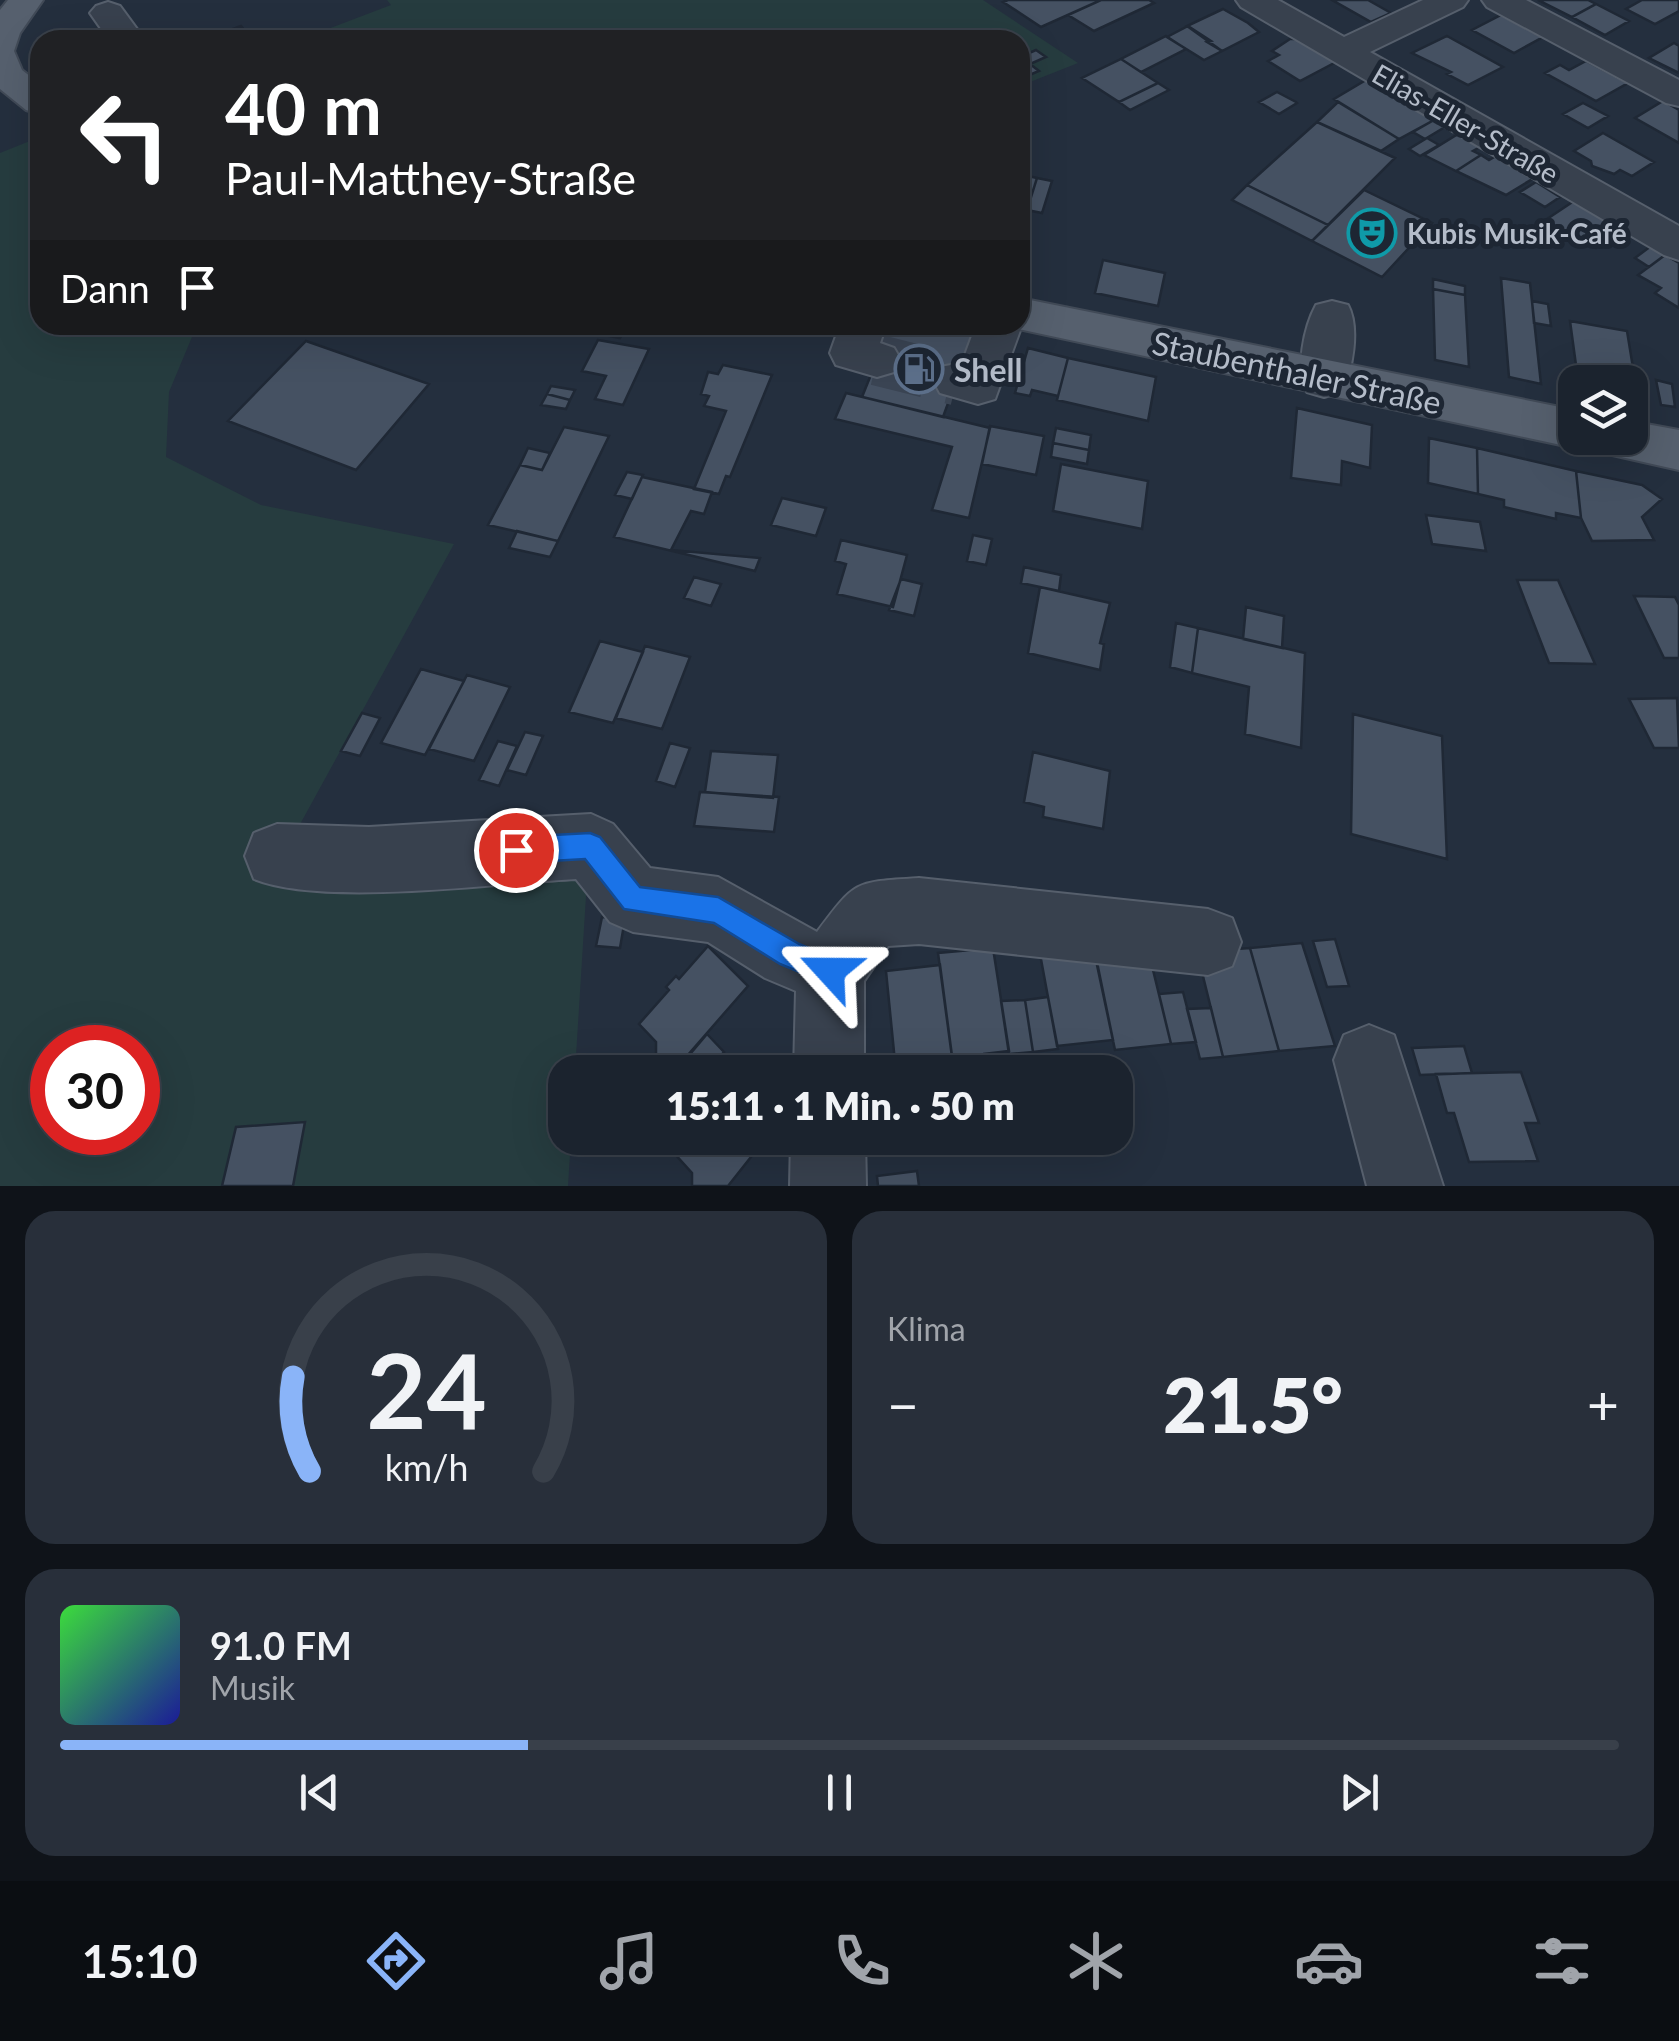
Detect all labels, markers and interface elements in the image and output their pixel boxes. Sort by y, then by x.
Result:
street label: Elias-Eller-Straße [1367,56,1565,190]
text: 40 m [225,66,382,150]
icon: left [60,70,190,200]
text: Paul-Matthey-Straße [225,151,636,205]
theatre icon: Kubis Musik-Café [1346,207,1398,259]
place label: Kubis Musik-Café [1407,216,1627,250]
icon: arrive [170,260,225,315]
text: Dann [60,265,150,311]
street label: Staubenthaler Straße [1149,322,1445,422]
fuel station icon: Shell [893,343,945,395]
place label: Shell [954,350,1022,389]
map controls [1558,365,1648,455]
button: layers [1558,365,1648,455]
pin [474,808,559,893]
icon: arrive [489,823,544,878]
position arrow [778,919,882,1023]
speed limit sign: 30 [30,1025,160,1155]
text: 15:11 · 1 Min. · 50 m [666,1082,1015,1128]
text: Klima [887,1309,966,1348]
text: 24 [366,1326,486,1451]
text: 21.5° [1163,1359,1343,1449]
text: − [887,1371,919,1437]
text: + [1587,1371,1619,1437]
text: km/h [384,1446,468,1489]
text: 91.0 FM [210,1622,352,1668]
text: Musik [210,1668,295,1707]
icon: previous [292,1765,347,1820]
icon: pause [812,1765,867,1820]
icon: next [1332,1765,1387,1820]
icon: directions [361,1926,431,1996]
icon: music [594,1926,664,1996]
icon: phone [827,1926,897,1996]
icon: climate [1061,1926,1131,1996]
icon: car [1294,1926,1364,1996]
icon: filters [1527,1926,1597,1996]
text: 15:10 [82,1934,198,1988]

